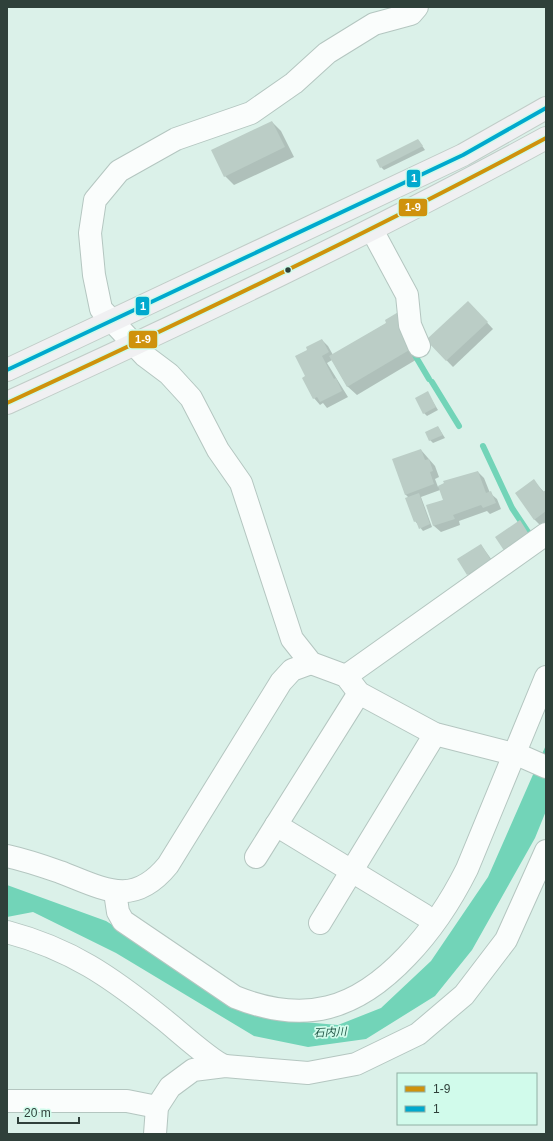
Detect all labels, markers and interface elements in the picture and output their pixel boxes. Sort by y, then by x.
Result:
line badge: 1 [406,169,421,188]
text: 1 [411,172,417,184]
line badge: 1-9 [398,198,428,217]
text: 1-9 [405,201,421,213]
unlabelled marker [283,265,293,275]
line badge: 1 [135,296,150,316]
text: 1 [140,300,146,312]
line badge: 1-9 [128,330,158,349]
text: 1-9 [135,333,151,345]
water label: 石内川 [313,1025,348,1039]
legend [397,1073,537,1125]
text: 1-9 [433,1082,451,1096]
scale bar [18,1099,79,1125]
text: 1 [433,1102,440,1116]
text: 20 m [24,1106,51,1120]

